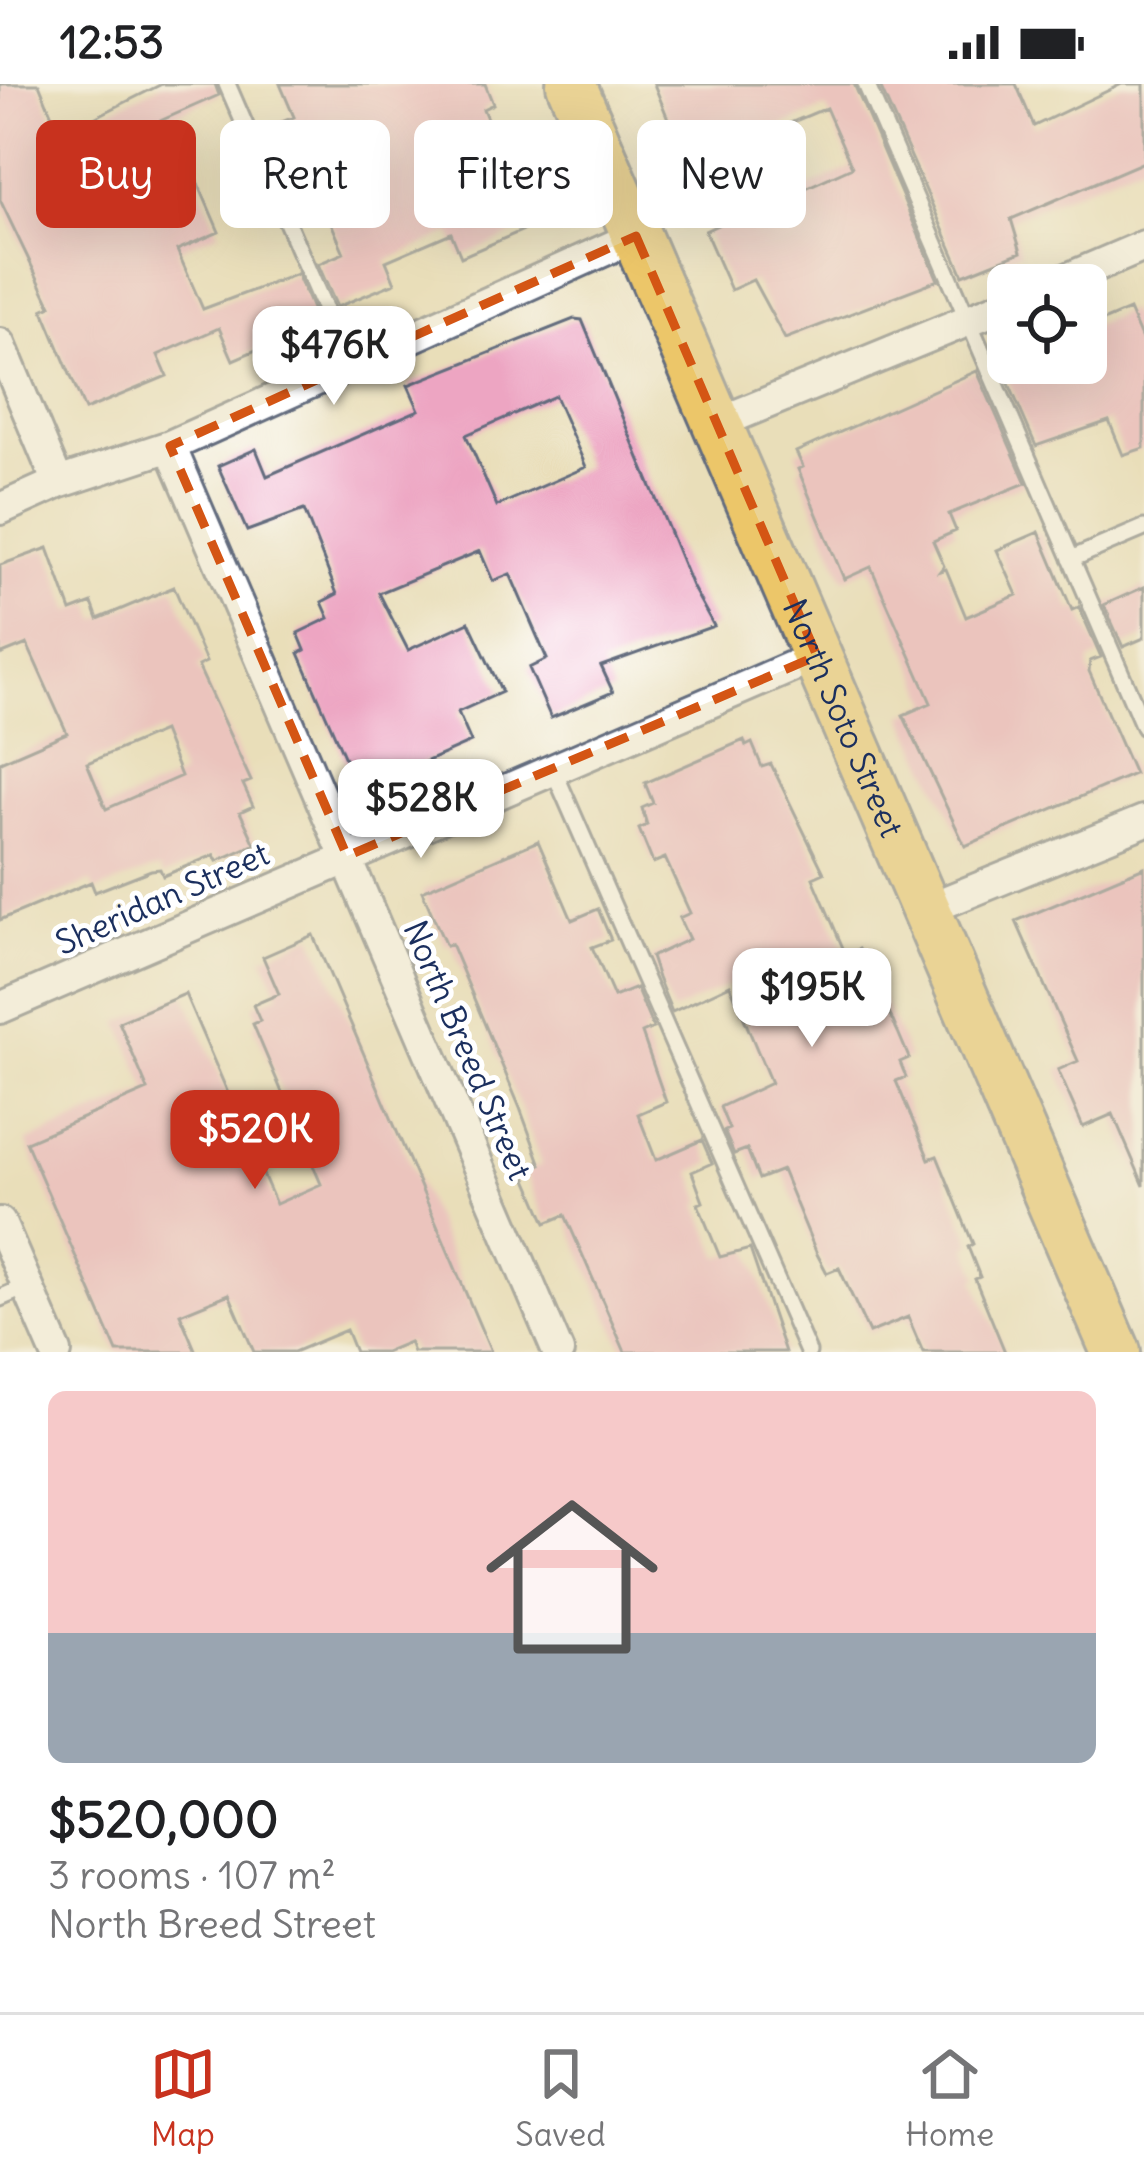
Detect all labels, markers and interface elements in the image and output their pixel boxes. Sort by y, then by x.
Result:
text: 12:53 [60,14,164,70]
chip: Buy [36,120,196,228]
chip: Rent [220,120,390,228]
chip: Filters [414,120,613,228]
chip: New [637,120,806,228]
map controls [987,264,1107,384]
button: locate [987,264,1107,384]
pin: $476K [250,306,418,408]
text: $476K [280,320,388,369]
street label: North Soto Street [774,593,913,843]
pin: $528K [337,759,505,861]
text: $528K [365,773,477,822]
street label: Sheridan Street [49,832,275,964]
street label: North Breed Street [394,914,542,1186]
pin: $195K [728,948,896,1050]
text: $195K [759,962,865,1011]
pin: $520K [171,1090,339,1192]
text: $520K [197,1104,313,1153]
icon: home [464,1469,680,1685]
text: $520,000 [48,1787,278,1851]
text: 3 rooms · 107 m² [48,1851,336,1900]
text: North Breed Street [48,1900,376,1949]
tab: Map [150,2041,216,2155]
tab: Saved [515,2041,606,2155]
tab: Home [905,2041,994,2155]

